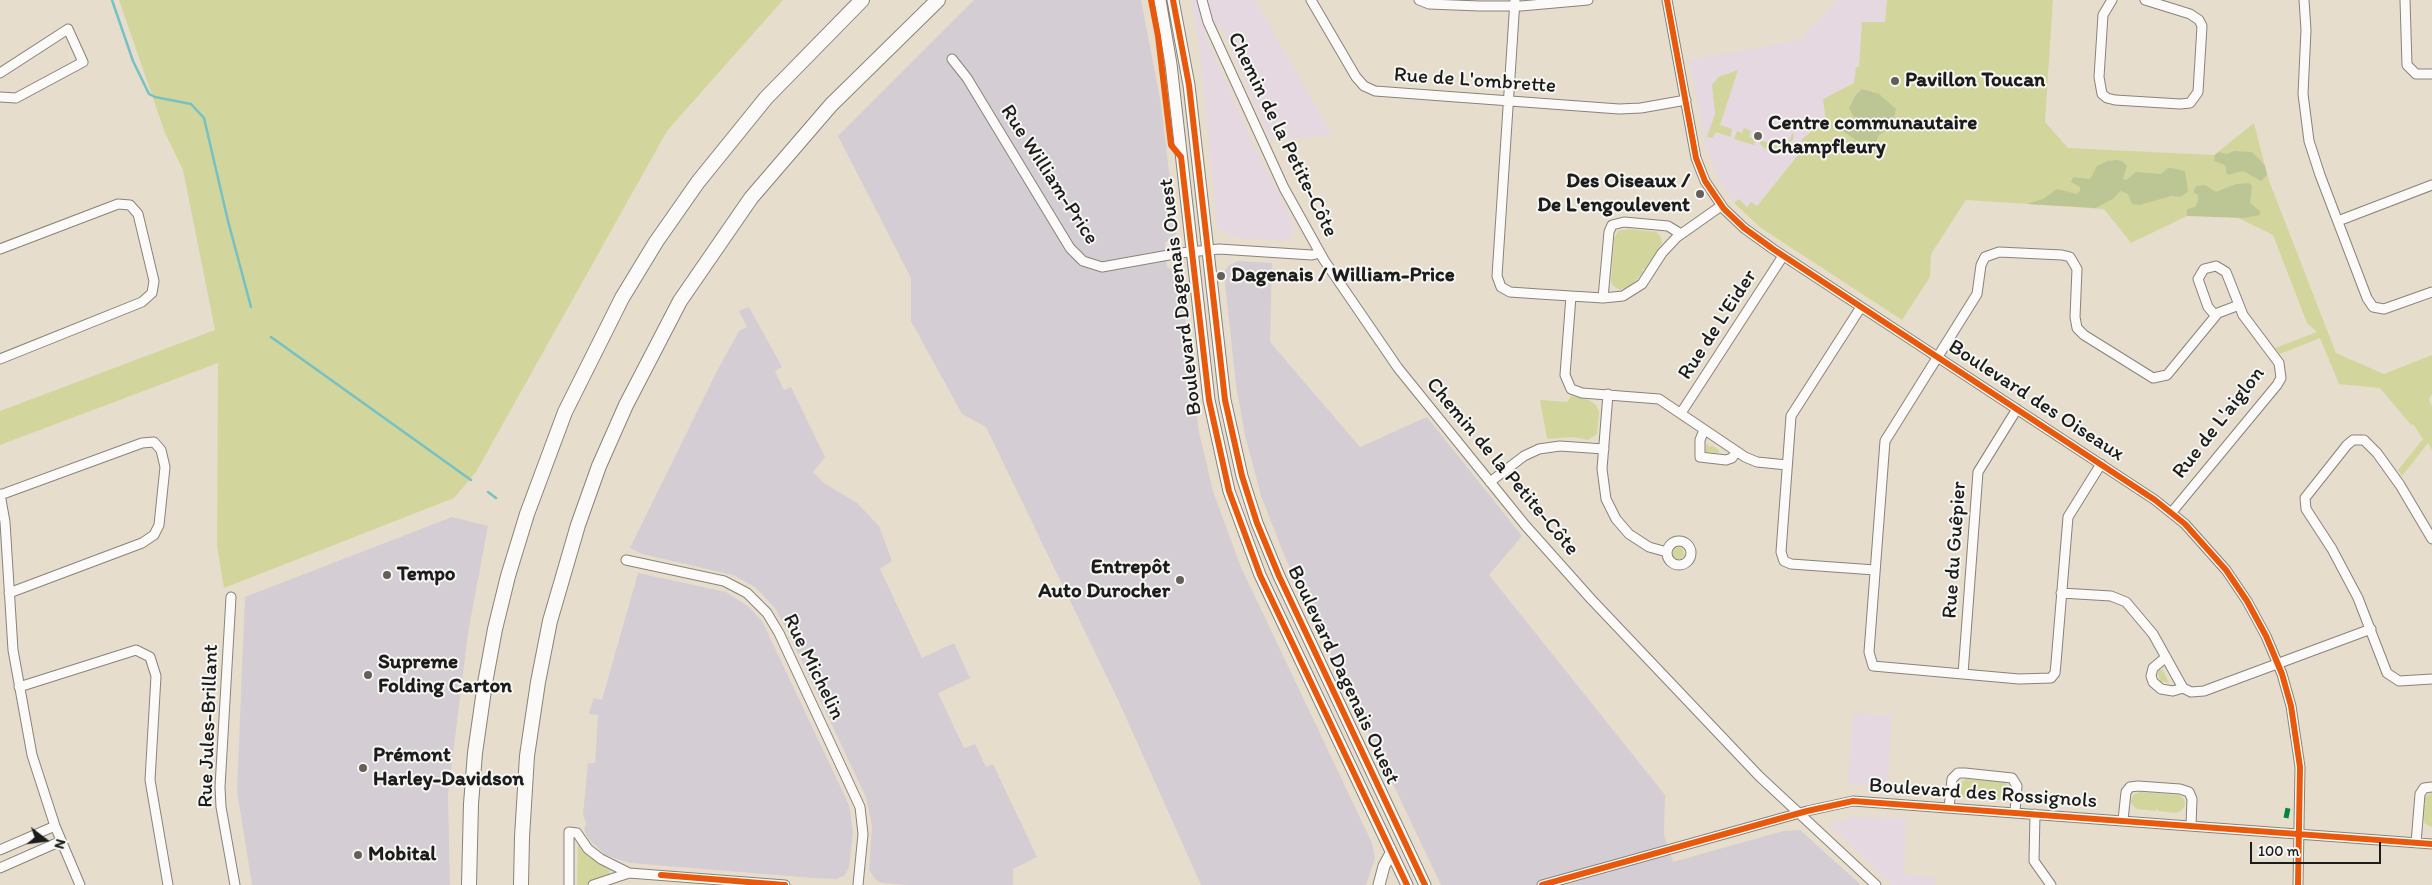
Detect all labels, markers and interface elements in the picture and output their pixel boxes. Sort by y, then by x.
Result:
street label: Chemin de la Petite-Côte [1221,28,1343,242]
street label: Rue de L'ombrette [1393,63,1557,99]
place label: Pavillon Toucan [1905,68,2045,94]
marker: Pavillon Toucan [1889,75,1901,87]
street label: Rue William-Price [994,100,1104,250]
place label: Centre communautaire Champfleury [1768,111,1977,161]
marker: Centre communautaire Champfleury [1752,130,1764,142]
place label: Des Oiseaux / De L'engoulevent [1537,169,1690,219]
street label: Boulevard Dagenais Ouest [1154,177,1208,417]
marker: Des Oiseaux / De L'engoulevent [1694,188,1706,200]
place label: Dagenais / William-Price [1231,263,1455,289]
street label: Rue de L'Eider [1673,265,1763,385]
marker: Dagenais / William-Price [1215,270,1227,282]
street label: Boulevard des Oiseaux [1943,335,2129,467]
street label: Rue de L'aiglon [2167,362,2271,484]
street label: Chemin de la Petite-Côte [1420,373,1584,561]
street label: Rue du Guêpier [1938,481,1972,619]
place label: Entrepôt Auto Durocher [1038,555,1170,605]
place label: Tempo [397,562,455,588]
street label: Boulevard Dagenais Ouest [1281,562,1405,788]
marker: Tempo [381,569,393,581]
marker: Entrepôt Auto Durocher [1174,574,1186,586]
street label: Rue Michelin [777,610,849,724]
street label: Rue Jules-Brillant [194,644,224,808]
place label: Supreme Folding Carton [378,650,512,700]
marker: Supreme Folding Carton [362,669,374,681]
place label: Prémont Harley-Davidson [373,743,524,793]
marker: Prémont Harley-Davidson [357,762,369,774]
street label: Boulevard des Rossignols [1868,773,2098,815]
north arrow [20,815,70,865]
scale bar [2252,832,2383,864]
text: N [51,837,69,851]
place label: Mobital [368,842,436,868]
text: 100 m [2258,842,2299,860]
marker: Mobital [352,849,364,861]

